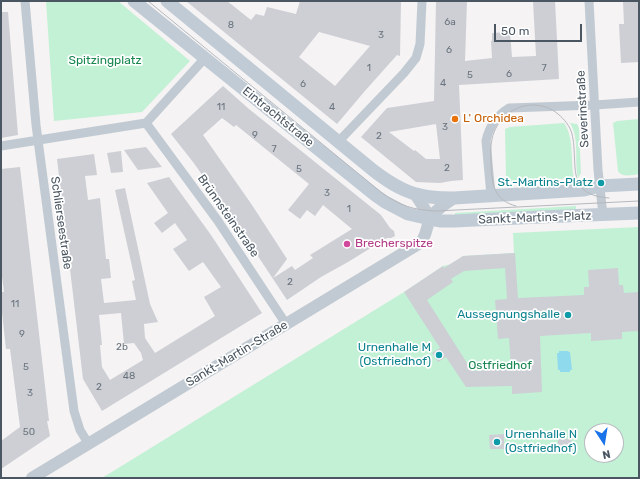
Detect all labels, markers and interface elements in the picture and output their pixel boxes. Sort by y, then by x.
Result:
house number: 6a [444,16,456,28]
scale bar [496,16,584,42]
house number: 8 [228,19,234,31]
text: 50 m [501,24,529,38]
house number: 3 [378,29,384,41]
house number: 6 [446,44,452,56]
park label: Spitzingplatz [68,54,142,68]
house number: 1 [367,62,371,74]
house number: 7 [541,62,547,74]
house number: 6 [506,68,512,80]
house number: 5 [467,69,473,81]
street label: Severinstraße [574,70,592,148]
house number: 4 [440,77,446,89]
house number: 6 [300,78,306,90]
street label: Eintrachtstraße [240,84,316,150]
house number: 11 [217,101,225,113]
house number: 4 [329,101,335,113]
place label: L' Orchidea [463,112,524,126]
marker: L' Orchidea [450,114,460,124]
house number: 3 [442,121,448,133]
house number: 9 [252,129,258,141]
house number: 2 [376,130,382,142]
house number: 7 [271,143,277,155]
house number: 2 [444,162,450,174]
house number: 5 [296,163,302,175]
street label: Brünnsteinstraße [194,172,262,260]
street label: Schlierseestraße [47,176,75,270]
place label: St.-Martins-Platz [497,176,593,190]
marker: St.-Martins-Platz [596,178,606,188]
house number: 3 [324,187,330,199]
house number: 1 [347,203,351,215]
street label: Sankt-Martins-Platz [478,209,592,227]
place label: Brecherspitze [355,237,433,251]
marker: Brecherspitze [342,239,352,249]
house number: 2 [287,276,293,288]
house number: 11 [11,298,19,310]
place label: Aussegnungshalle [457,308,560,322]
marker: Aussegnungshalle [563,310,573,320]
street label: Sankt-Martin-Straße [184,318,290,390]
house number: 9 [19,328,25,340]
house number: 2b [116,341,128,353]
place label: Urnenhalle M (Ostfriedhof) [358,341,431,369]
marker: Urnenhalle M (Ostfriedhof) [434,350,444,360]
park label: Ostfriedhof [468,359,532,373]
house number: 5 [23,361,29,373]
house number: 48 [123,370,135,382]
house number: 2 [96,381,102,393]
house number: 3 [27,387,33,399]
north arrow [584,423,624,463]
house number: 50 [23,426,35,438]
place label: Urnenhalle N (Ostfriedhof) [505,428,577,456]
marker: Urnenhalle N (Ostfriedhof) [492,437,502,447]
text: N [601,447,612,461]

